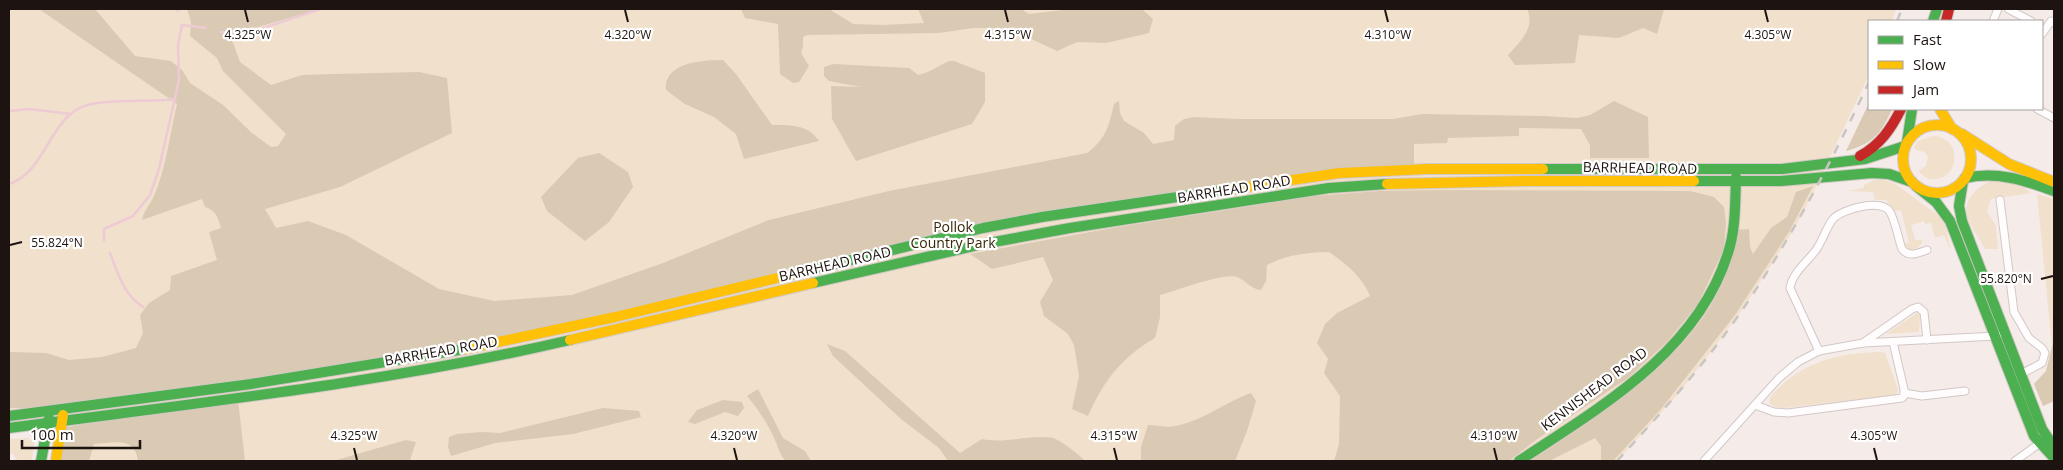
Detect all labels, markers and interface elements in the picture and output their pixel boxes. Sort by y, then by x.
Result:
legend [1868,20,2043,110]
text: 4.325°W [225,26,271,43]
text: 4.320°W [605,26,651,43]
text: 4.315°W [985,26,1031,43]
text: 4.310°W [1365,26,1411,43]
text: 4.305°W [1745,26,1791,43]
text: Fast [1913,29,1942,49]
text: Slow [1913,54,1946,74]
text: Jam [1911,79,1939,99]
street label: BARRHEAD ROAD [1583,157,1697,178]
street label: BARRHEAD ROAD [1176,170,1292,207]
park label: Pollok Country Park [910,217,996,252]
text: 55.824°N [31,234,83,251]
street label: BARRHEAD ROAD [777,241,893,286]
text: 55.820°N [1980,270,2032,287]
street label: BARRHEAD ROAD [383,331,499,370]
street label: KENNISHEAD ROAD [1537,342,1651,435]
scale bar [22,418,140,450]
text: 100 m [30,424,74,444]
text: 4.325°W [331,427,377,444]
text: 4.320°W [711,427,757,444]
text: 4.315°W [1091,427,1137,444]
text: 4.310°W [1471,427,1517,444]
text: 4.305°W [1851,427,1897,444]

